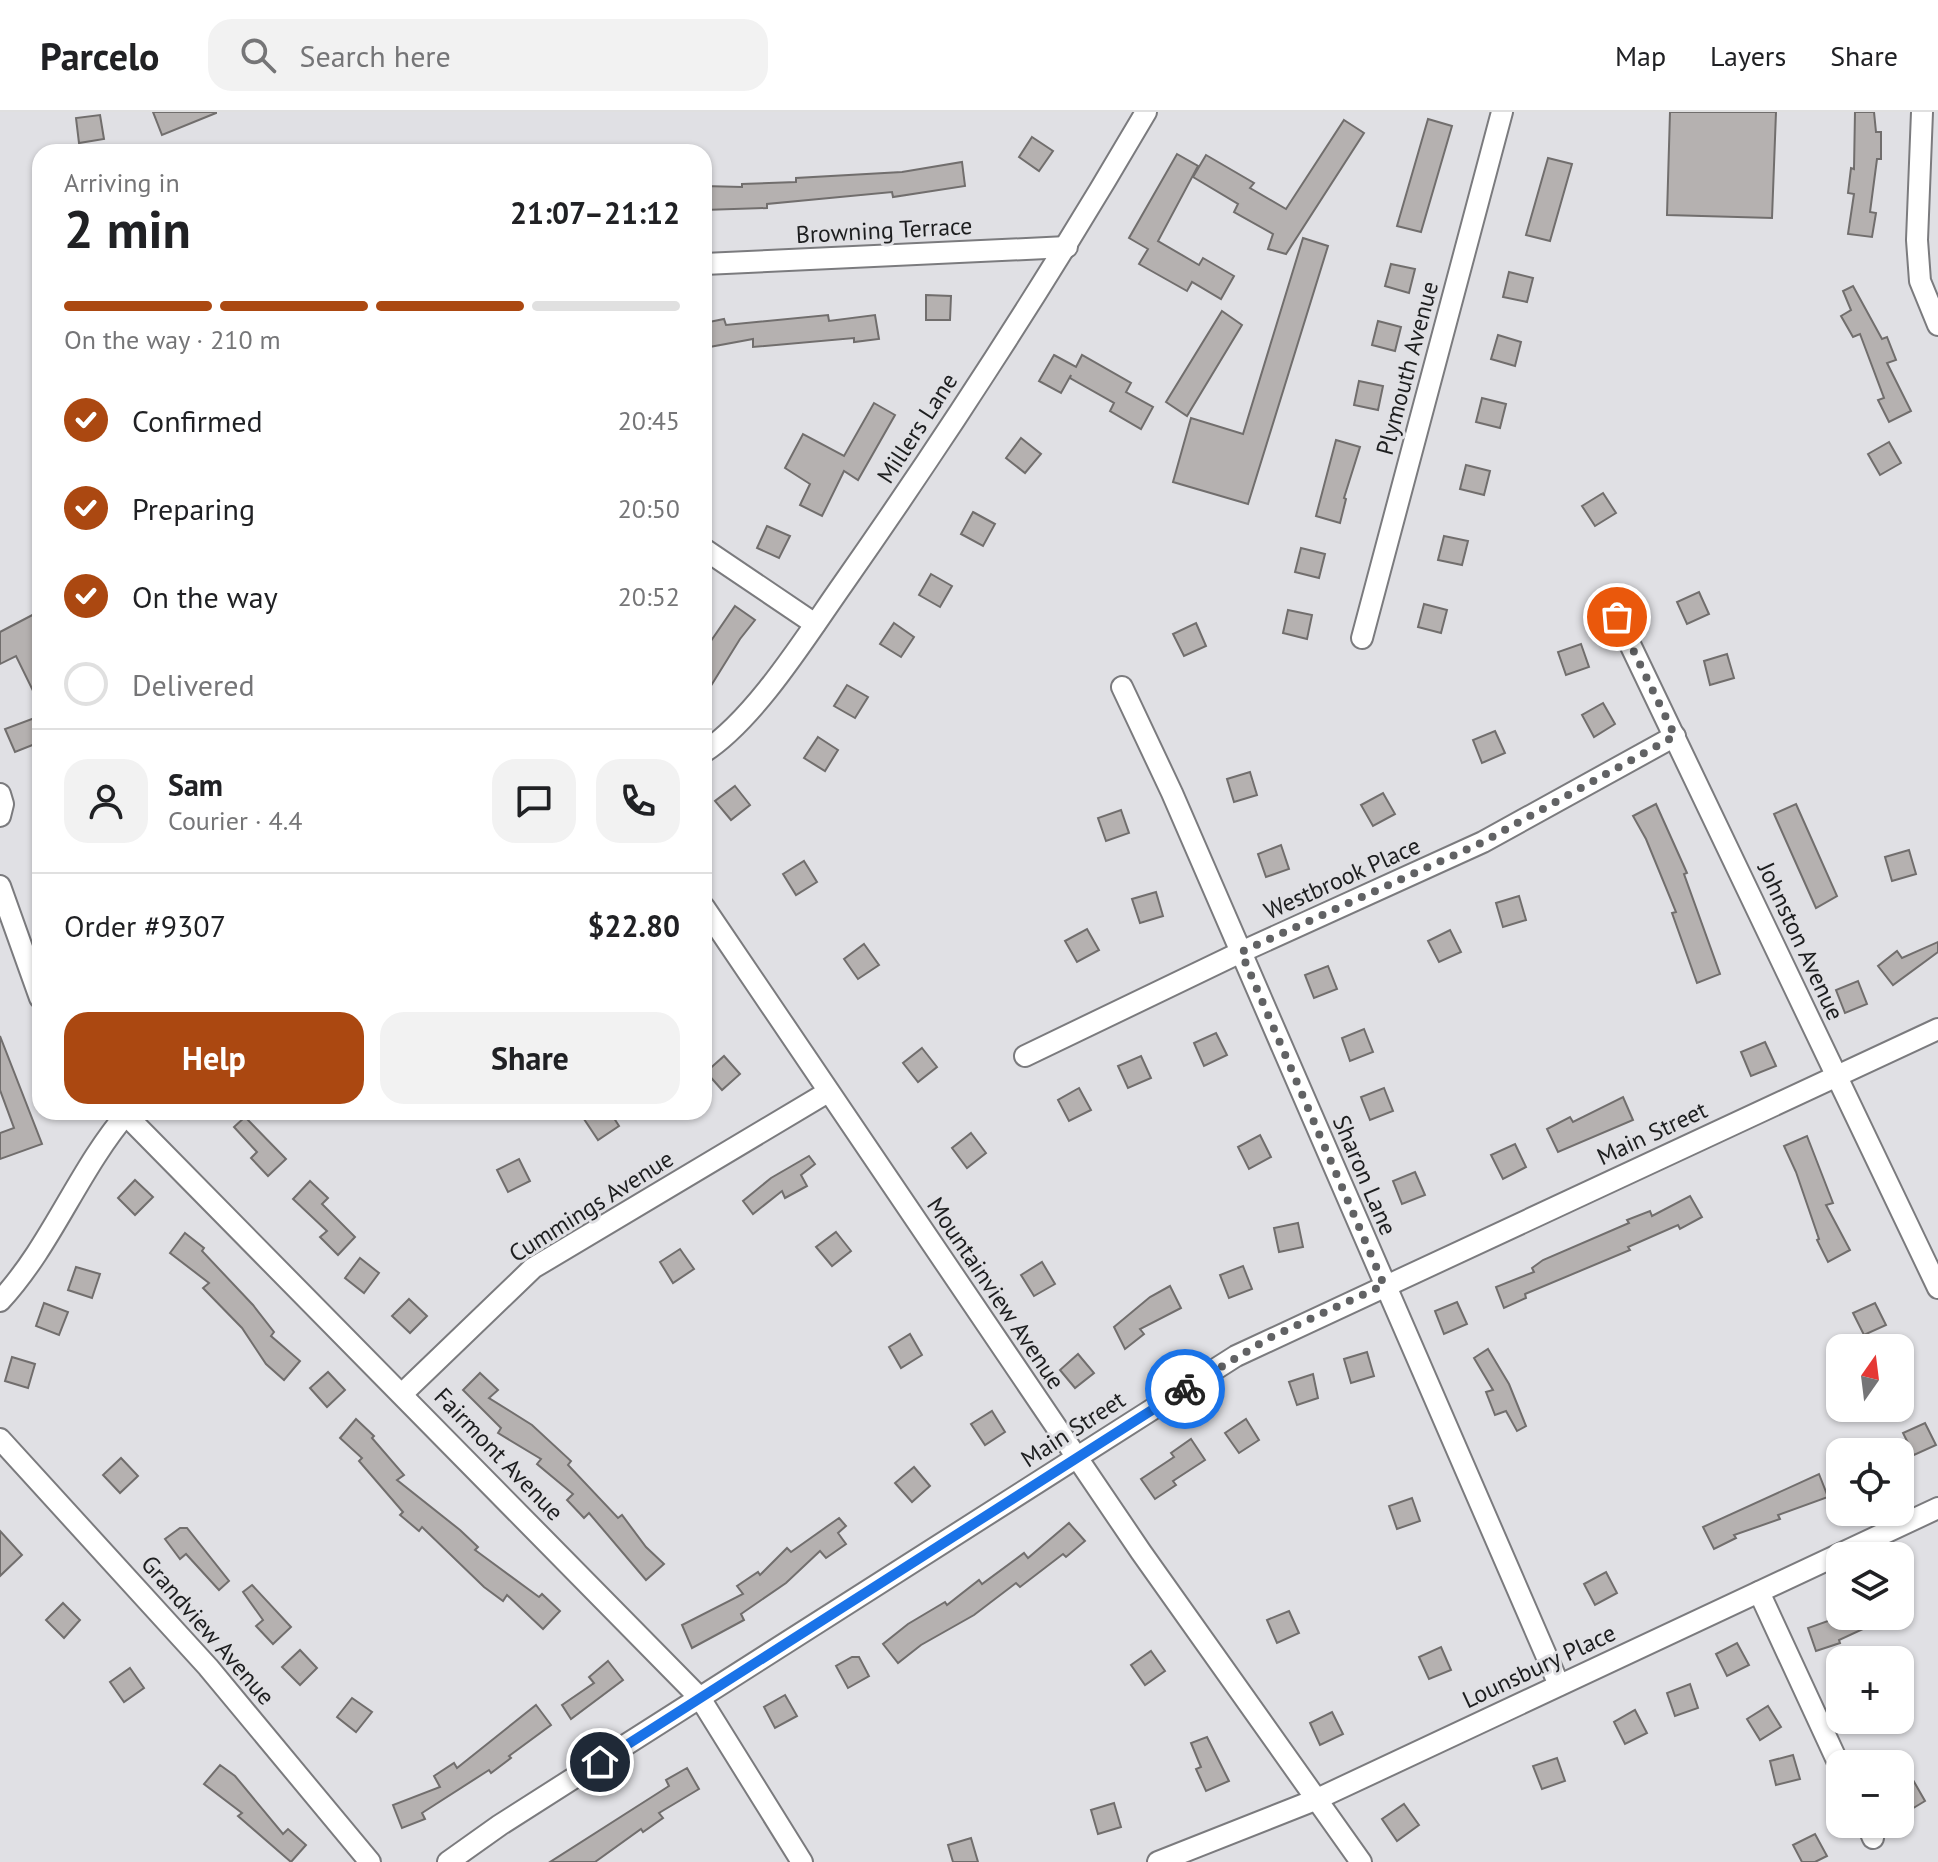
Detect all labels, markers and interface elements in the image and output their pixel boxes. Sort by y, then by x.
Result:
search box [208,19,768,91]
text: Parcelo [40,31,160,80]
icon: search [236,33,280,77]
text: Search here [300,36,451,75]
text: Map [1615,37,1666,74]
text: Layers [1710,37,1786,74]
text: Share [1830,37,1898,74]
text: Arriving in [64,166,180,199]
text: 21:07–21:12 [510,193,680,232]
text: 2 min [64,195,191,262]
street label: Browning Terrace [795,210,973,250]
street label: Plymouth Avenue [1369,278,1445,458]
text: On the way · 210 m [64,323,281,356]
street label: Millers Lane [870,367,964,489]
icon: check [64,398,108,442]
text: Confirmed [132,401,263,440]
text: 20:45 [618,404,680,437]
icon: check [64,486,108,530]
text: Preparing [132,489,255,528]
text: 20:50 [618,492,680,525]
icon: check [64,574,108,618]
text: On the way [132,577,278,616]
text: 20:52 [618,580,680,613]
pin [1583,583,1651,651]
icon: bag [1595,595,1639,639]
text: Delivered [132,665,255,704]
button: person [64,759,148,843]
button: chat [492,759,576,843]
button: phone [596,759,680,843]
text: Sam [168,765,223,804]
text: Courier · 4.4 [168,804,302,837]
street label: Westbrook Place [1259,830,1425,926]
street label: Johnston Avenue [1750,856,1851,1025]
text: Order #9307 [64,906,226,945]
text: $22.80 [588,906,680,945]
button: Help [64,1012,364,1104]
button: Share [380,1012,680,1104]
street label: Main Street [1592,1094,1712,1172]
street label: Sharon Lane [1326,1110,1404,1240]
street label: Cummings Avenue [503,1143,679,1269]
street label: Mountainview Avenue [920,1191,1072,1395]
north arrow [1826,1334,1914,1422]
map controls [1826,1334,1914,1838]
courier [1145,1349,1225,1429]
icon: bike [1163,1367,1207,1411]
street label: Fairmont Avenue [428,1381,570,1527]
street label: Main Street [1015,1384,1131,1474]
button: locate [1826,1438,1914,1526]
button: layers [1826,1542,1914,1630]
street label: Grandview Avenue [135,1549,281,1711]
street label: Lounsbury Place [1457,1617,1621,1715]
button: + [1826,1646,1914,1734]
pin [566,1728,634,1796]
icon: home [578,1740,622,1784]
button: − [1826,1750,1914,1838]

